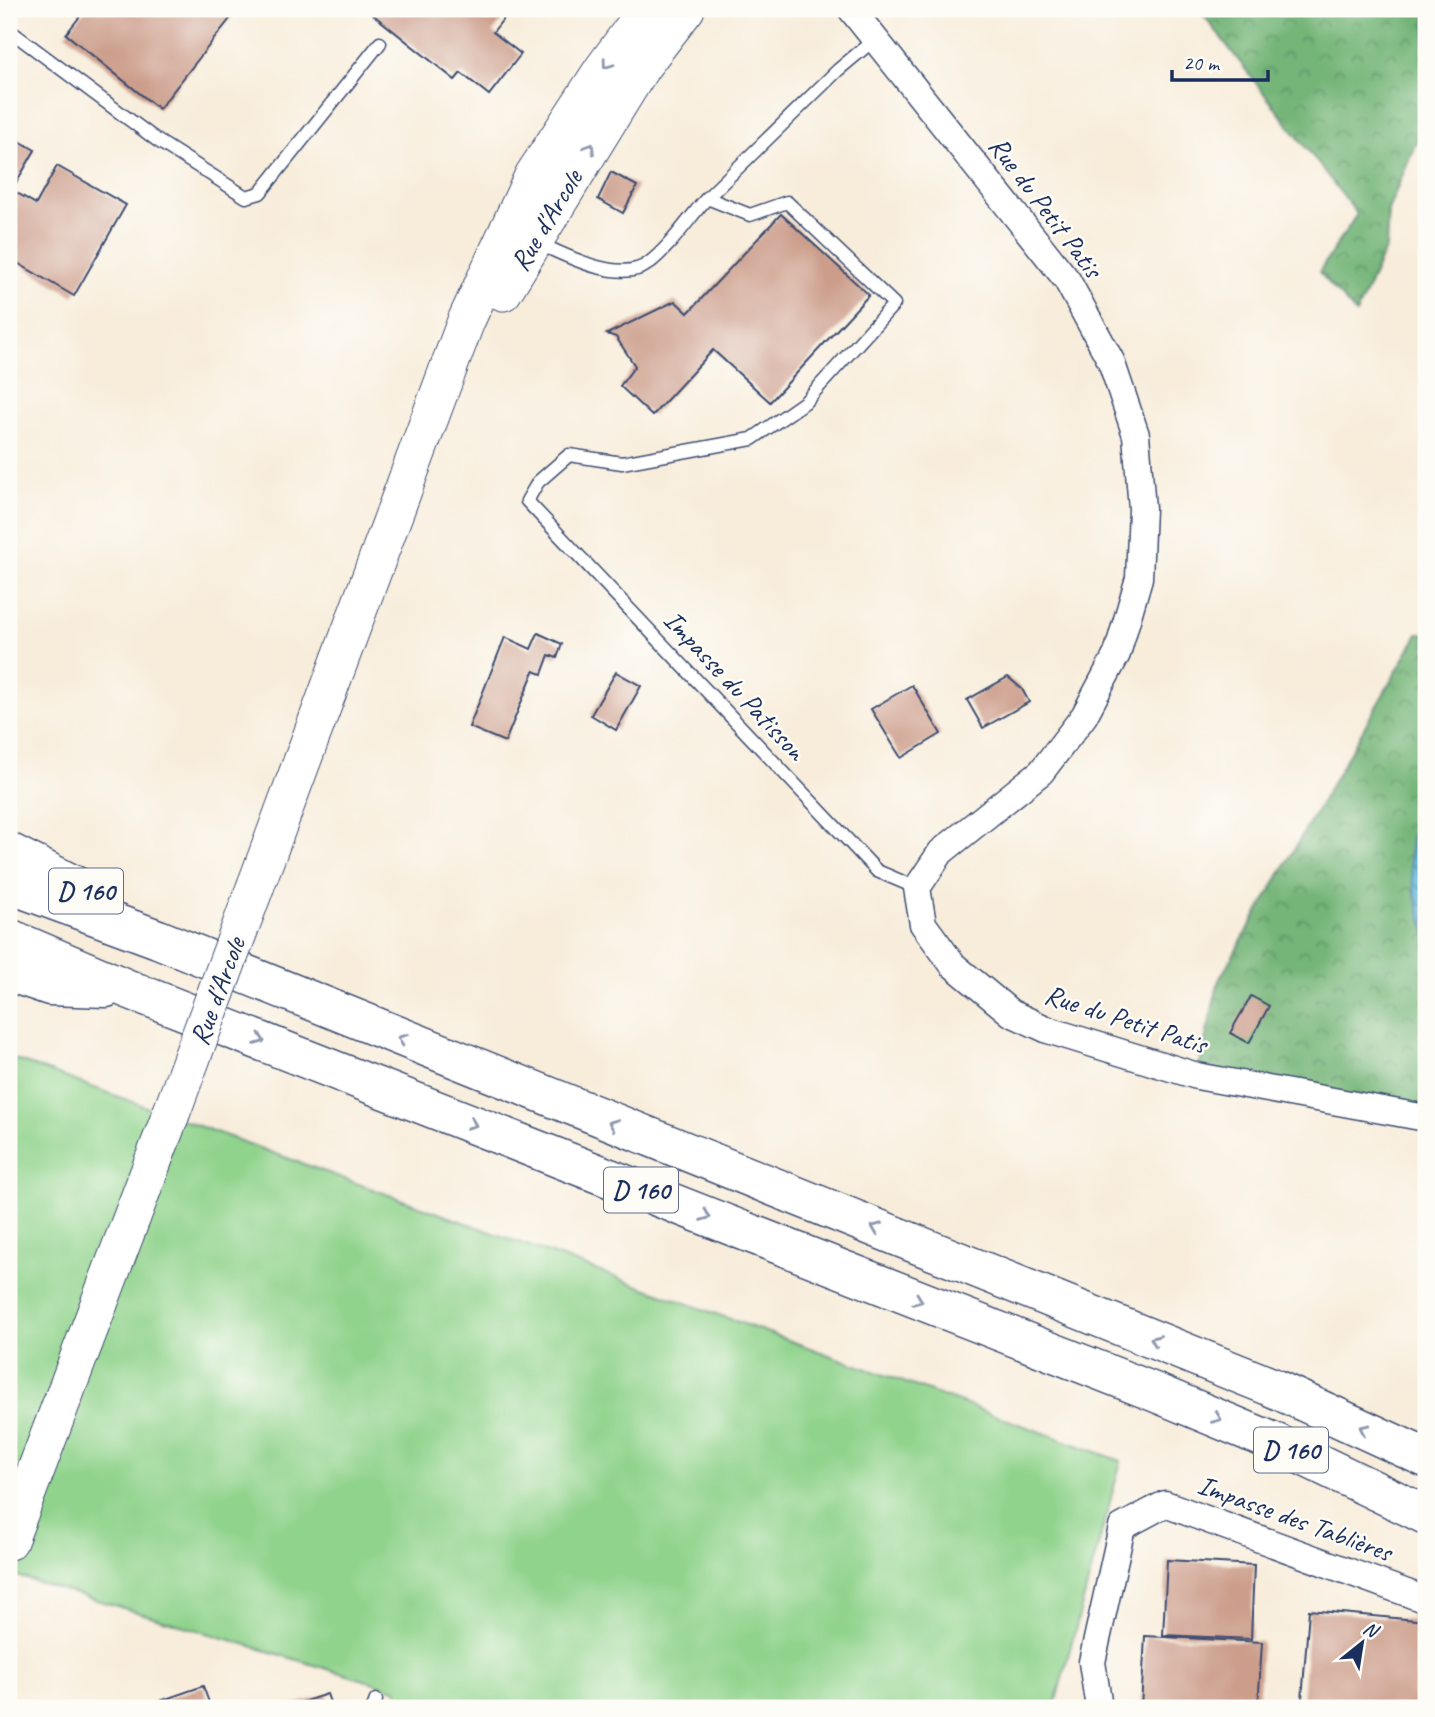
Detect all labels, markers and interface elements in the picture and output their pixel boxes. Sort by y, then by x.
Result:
scale bar [1172,38,1269,82]
text: 20 m [1183,50,1221,76]
one-way arrow [603,56,615,69]
street label: Rue du Petit Patis [981,129,1112,287]
one-way arrow [582,143,595,156]
street label: Rue d'Arcole [502,161,591,277]
street label: Impasse du Patisson [656,602,815,769]
road number: D 160 [49,869,123,914]
street label: Rue d'Arcole [181,931,253,1050]
street label: Rue du Petit Patis [1041,976,1214,1062]
one-way arrow [254,1032,266,1046]
one-way arrow [397,1033,409,1047]
one-way arrow [465,1115,477,1129]
one-way arrow [608,1118,621,1132]
road number: D 160 [604,1168,678,1212]
one-way arrow [700,1208,712,1222]
one-way arrow [870,1223,882,1237]
one-way arrow [911,1291,923,1305]
one-way arrow [1150,1334,1162,1348]
one-way arrow [1210,1410,1222,1424]
one-way arrow [1359,1423,1371,1437]
road number: D 160 [1254,1428,1328,1472]
street label: Impasse des Tablières [1193,1467,1399,1570]
north arrow [1326,1608,1396,1678]
text: N [1359,1616,1384,1644]

